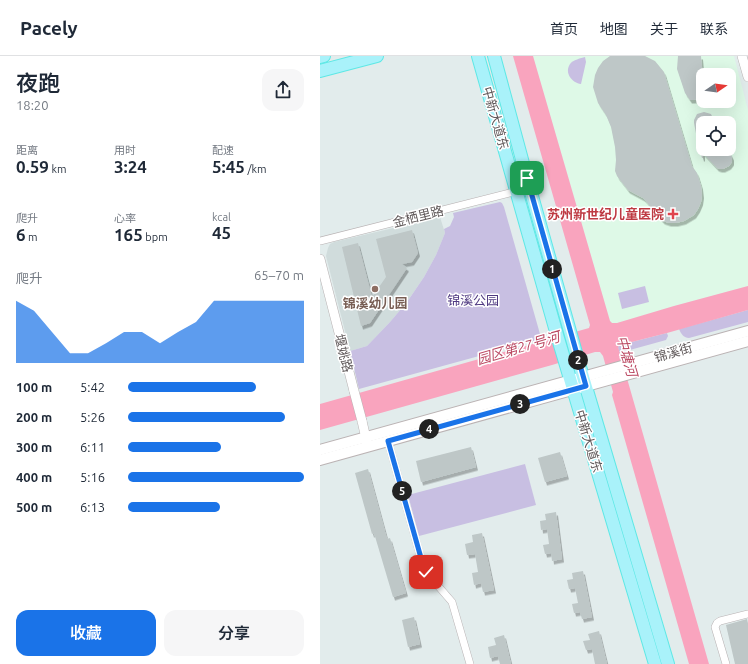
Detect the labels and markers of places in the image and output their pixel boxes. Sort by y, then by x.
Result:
pin [510,161,544,195]
place label: 苏州新世纪儿童医院 [547,207,664,221]
marker: 苏州新世纪儿童医院 [667,208,679,220]
pin: 1 [542,259,562,279]
marker: 锦溪幼儿园 [370,284,380,294]
place label: 锦溪幼儿园 [342,296,408,310]
pin: 2 [568,350,588,370]
pin: 3 [510,394,530,414]
pin: 4 [419,419,439,439]
pin: 5 [392,481,412,501]
pin [409,555,443,589]

